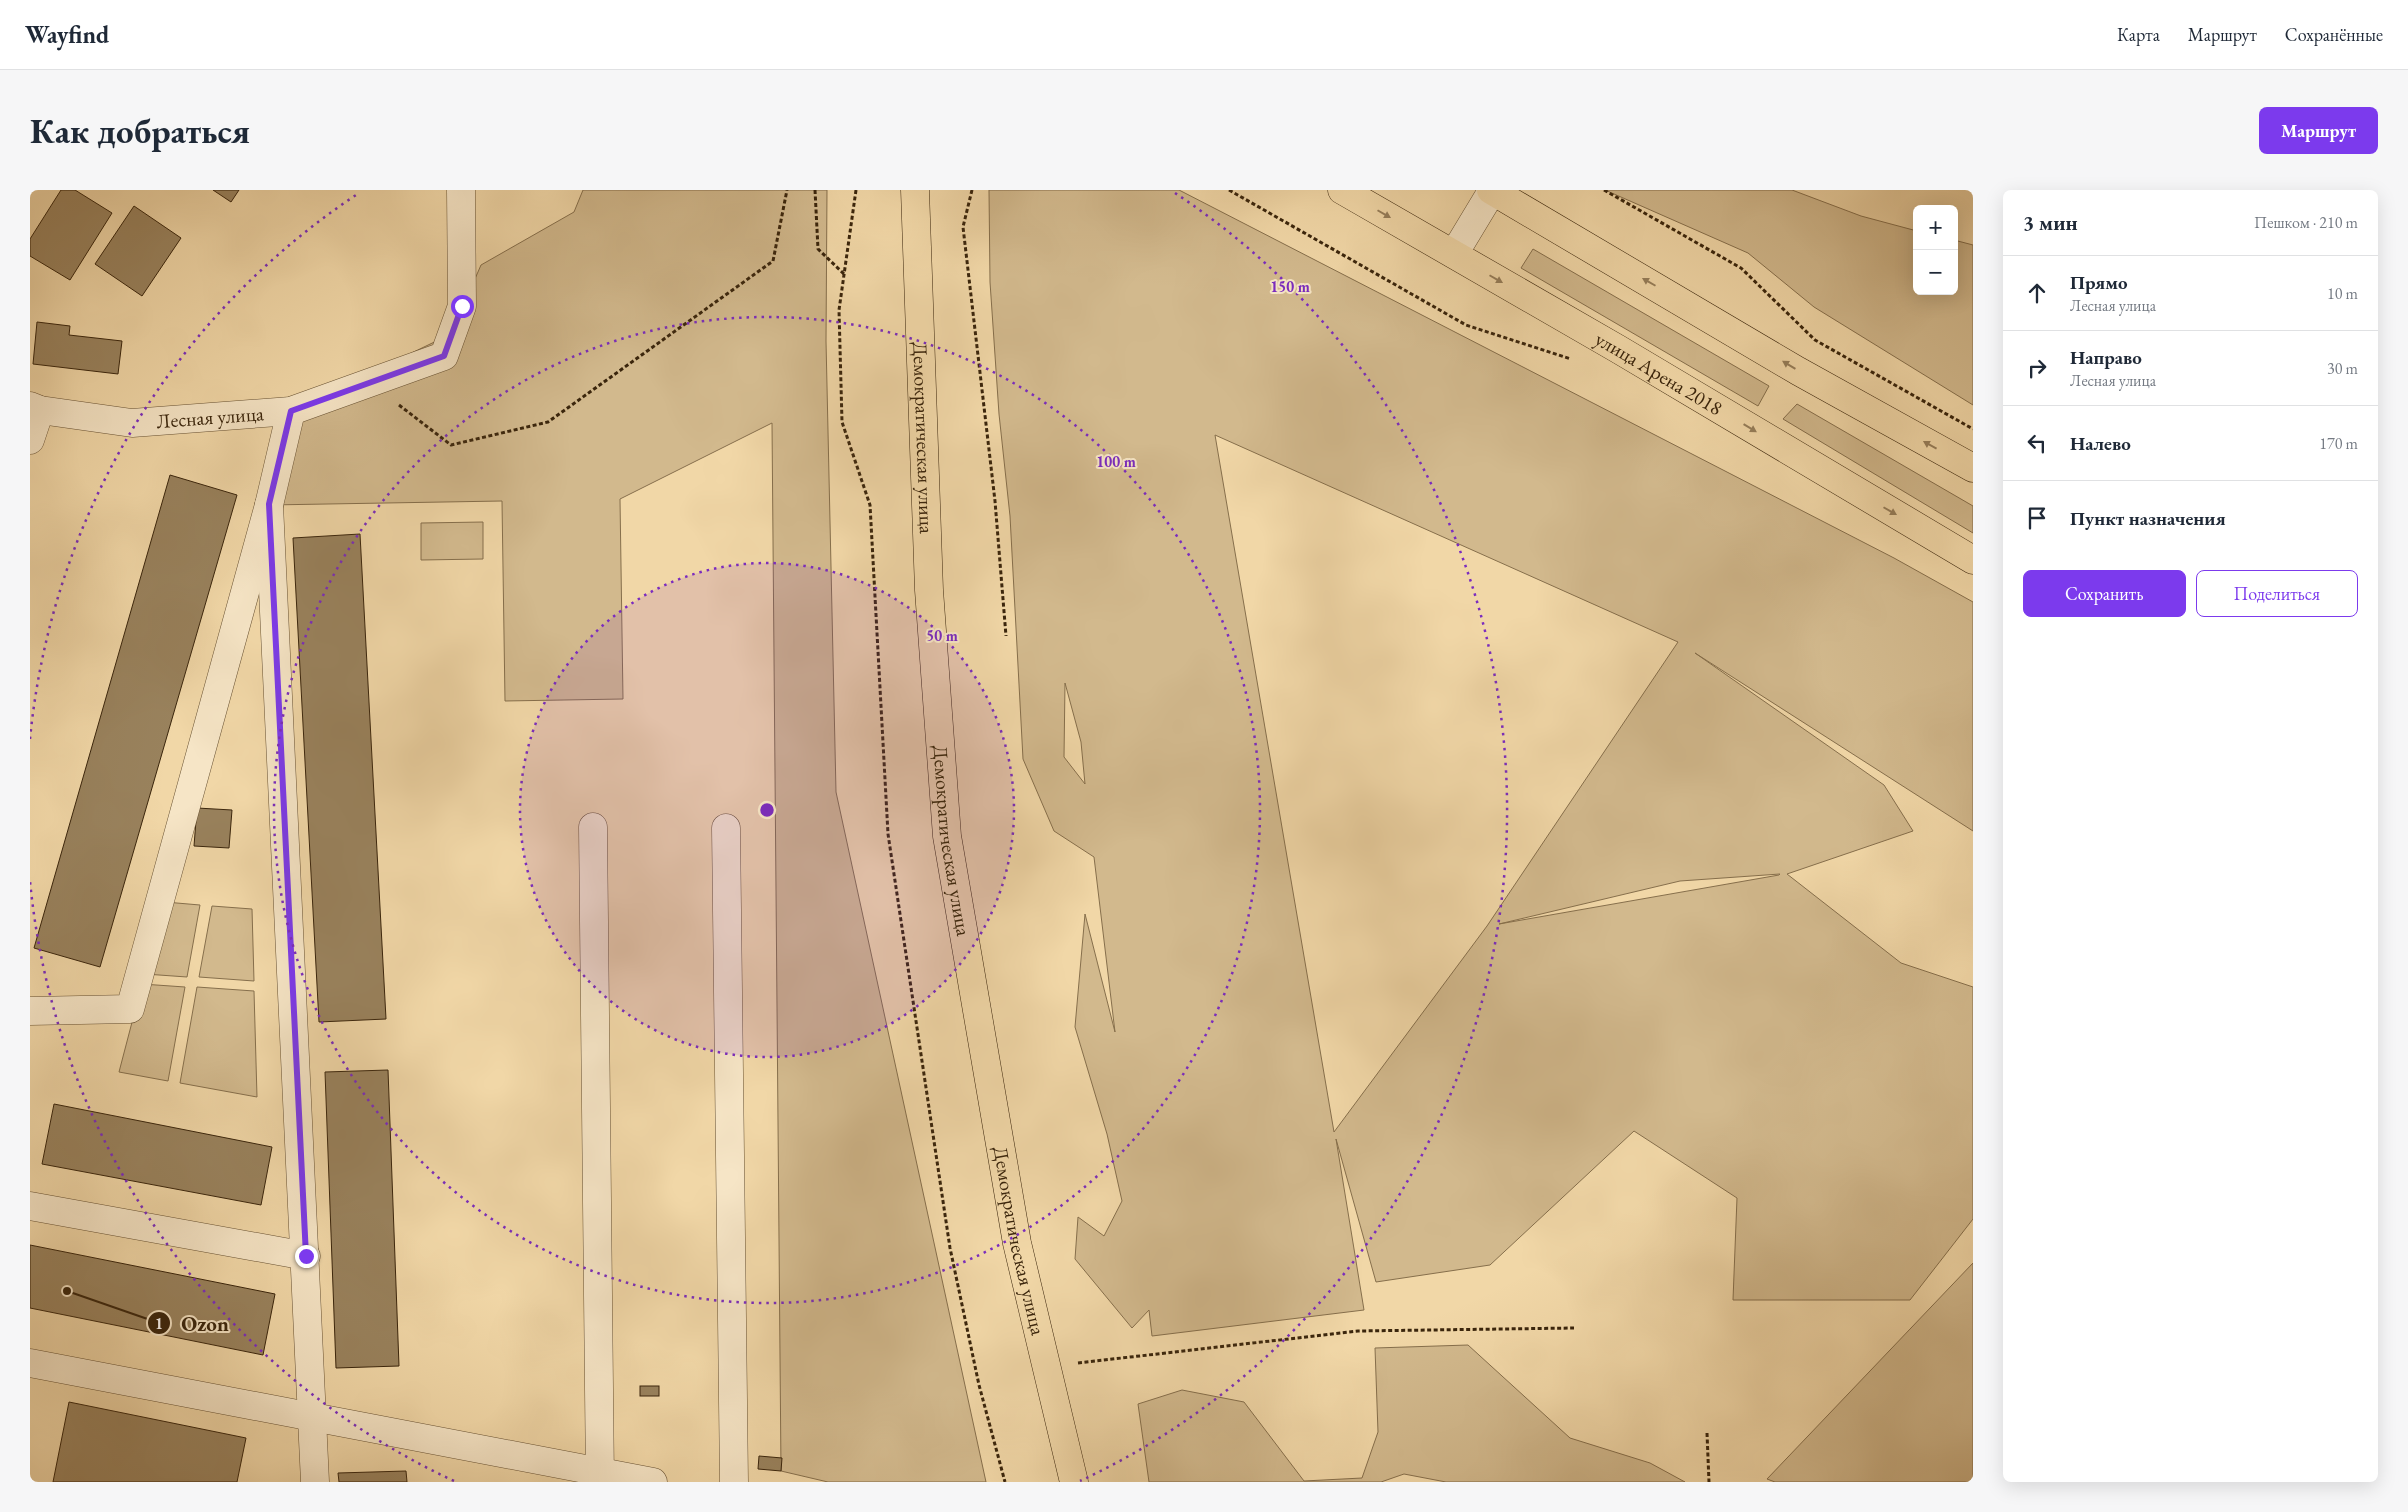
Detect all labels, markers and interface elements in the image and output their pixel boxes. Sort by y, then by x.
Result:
text: Wayfind [25,19,109,50]
text: Карта [2117,23,2160,46]
text: Маршрут [2188,23,2257,46]
text: Сохранённые [2285,23,2383,46]
button: Маршрут [2259,107,2378,154]
text: Как добраться [30,108,250,153]
map controls [1913,205,1958,295]
button: + [1913,205,1958,250]
text: 3 мин [2023,209,2078,236]
one-way arrow [1378,210,1391,219]
text: Пешком · 210 m [2254,212,2358,233]
button: − [1913,250,1958,295]
text: Прямо [2070,270,2128,295]
one-way arrow [1489,274,1503,283]
text: 150 m [1270,277,1310,296]
one-way arrow [1642,278,1657,286]
icon: ahead [2023,279,2051,307]
text: 10 m [2327,283,2358,304]
route start [451,295,474,318]
text: Лесная улица [2070,295,2156,316]
street label: улица Арена 2018 [1590,326,1727,421]
street label: Демократическая улица [907,341,940,534]
text: Направо [2070,345,2142,370]
icon: right [2023,354,2051,382]
text: 30 m [2327,358,2358,379]
one-way arrow [1782,361,1795,370]
text: Лесная улица [2070,370,2156,391]
street label: Лесная улица [155,400,265,434]
one-way arrow [1743,424,1756,433]
icon: left [2023,429,2051,457]
text: Налево [2070,431,2131,456]
text: 170 m [2319,433,2358,454]
one-way arrow [1924,440,1937,449]
text: 100 m [1096,452,1136,471]
icon: arrive [2023,504,2051,532]
one-way arrow [1883,506,1896,515]
text: Пункт назначения [2070,506,2226,531]
button: Сохранить [2023,570,2186,617]
button: Поделиться [2196,570,2358,617]
text: 50 m [926,626,958,645]
street label: Демократическая улица [927,744,977,938]
centre of rings [758,801,776,819]
street label: Демократическая улица [988,1144,1051,1338]
route end [295,1245,318,1268]
callout: Ozon [146,1305,239,1341]
text: Ozon [181,1310,229,1337]
text: 1 [155,1314,163,1333]

